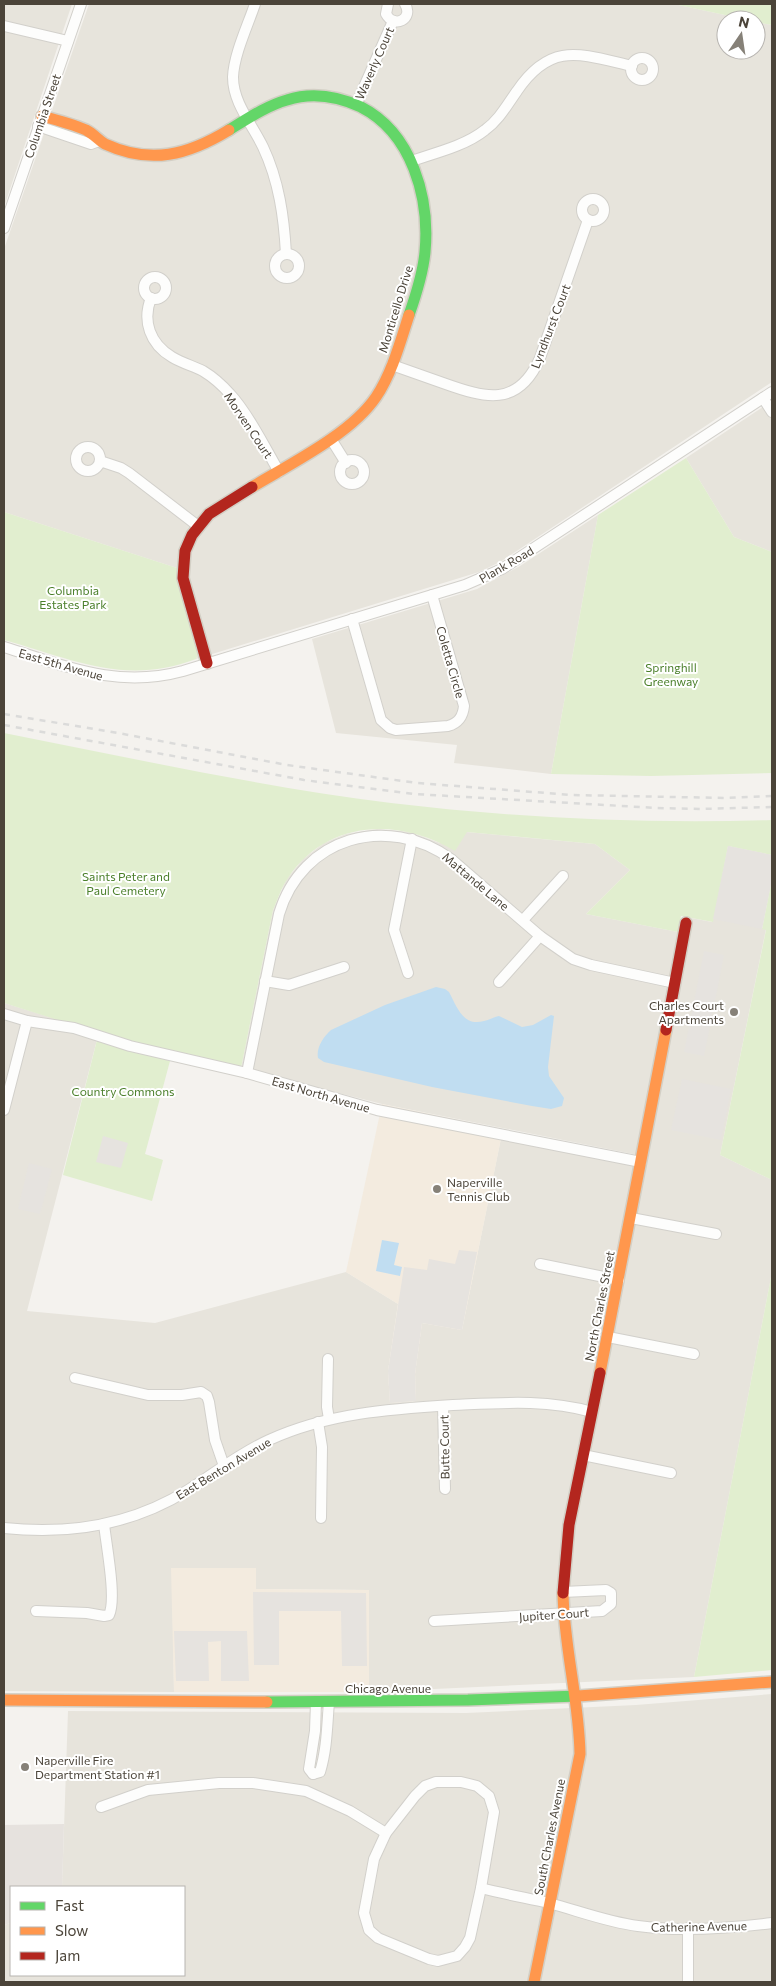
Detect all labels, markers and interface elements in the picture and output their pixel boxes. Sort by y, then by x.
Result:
north arrow [716,10,766,60]
text: N [737,12,751,31]
street label: Waverly Court [352,24,396,102]
street label: Columbia Street [21,72,63,160]
street label: Monticello Drive [375,264,415,354]
street label: Lyndhurst Court [527,282,573,370]
street label: Morven Court [222,389,276,461]
street label: Plank Road [476,543,536,585]
park label: Columbia Estates Park [39,583,107,611]
street label: Coletta Circle [434,624,468,700]
street label: East 5th Avenue [17,645,105,683]
park label: Springhill Greenway [644,660,698,688]
street label: Mattande Lane [440,849,512,913]
park label: Saints Peter and Paul Cemetery [82,869,170,897]
place label: Charles Court Apartments [649,998,724,1026]
marker: Charles Court Apartments [728,1006,740,1018]
street label: East North Avenue [270,1073,372,1115]
park label: Country Commons [71,1084,175,1098]
place label: Naperville Tennis Club [447,1175,510,1203]
marker: Naperville Tennis Club [431,1183,443,1195]
street label: North Charles Street [581,1249,617,1362]
street label: Butte Court [436,1414,452,1479]
street label: East Benton Avenue [173,1434,273,1502]
street label: Jupiter Court [518,1605,590,1624]
street label: Chicago Avenue [345,1681,431,1695]
place label: Naperville Fire Department Station #1 [35,1753,160,1781]
marker: Naperville Fire Department Station #1 [19,1761,31,1773]
street label: South Charles Avenue [531,1778,567,1896]
legend [10,1886,185,1976]
text: Fast [55,1896,84,1914]
street label: Catherine Avenue [651,1918,747,1934]
text: Slow [55,1921,88,1939]
text: Jam [55,1946,80,1964]

